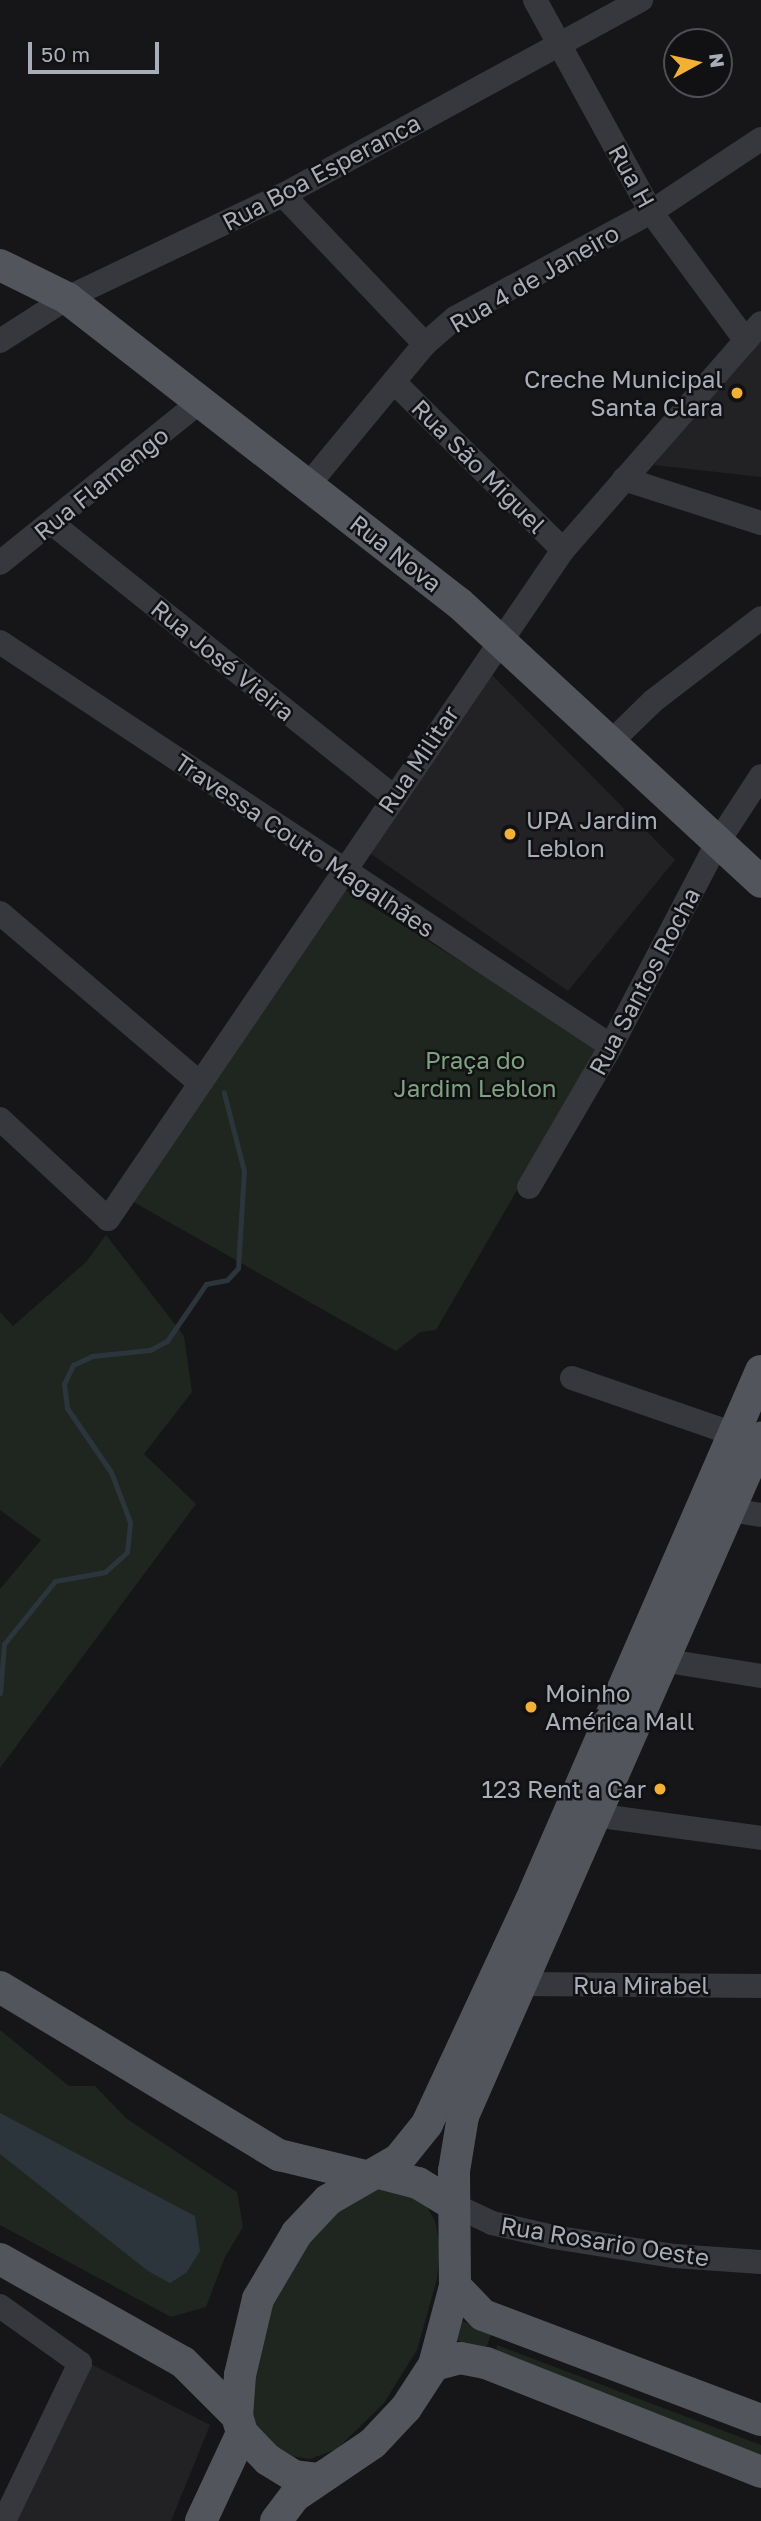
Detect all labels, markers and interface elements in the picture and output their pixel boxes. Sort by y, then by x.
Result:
scale bar [32,28,163,72]
north arrow [663,28,733,98]
text: 50 m [41,41,90,67]
text: N [705,52,730,69]
street label: Rua Boa Esperanca [217,108,425,236]
street label: Rua H [603,139,661,213]
street label: Rua 4 de Janeiro [444,218,624,338]
place label: Creche Municipal Santa Clara [524,365,723,421]
marker: Creche Municipal Santa Clara [729,385,745,401]
street label: Rua São Miguel [406,393,552,539]
street label: Rua Flamengo [28,420,174,546]
street label: Rua Nova [344,508,448,598]
street label: Rua José Vieira [146,593,300,727]
street label: Rua Militar [371,700,465,818]
street label: Travessa Couto Magalhães [170,747,440,943]
place label: UPA Jardim Leblon [526,806,658,862]
marker: UPA Jardim Leblon [500,824,520,844]
street label: Rua Santos Rocha [582,882,706,1080]
park label: Praça do Jardim Leblon [393,1046,557,1102]
place label: Moinho América Mall [545,1679,694,1735]
marker: Moinho América Mall [523,1699,539,1715]
place label: 123 Rent a Car [481,1775,646,1803]
marker: 123 Rent a Car [652,1781,668,1797]
street label: Rua Mirabel [573,1971,709,1999]
street label: Rua Rosario Oeste [499,2210,711,2272]

